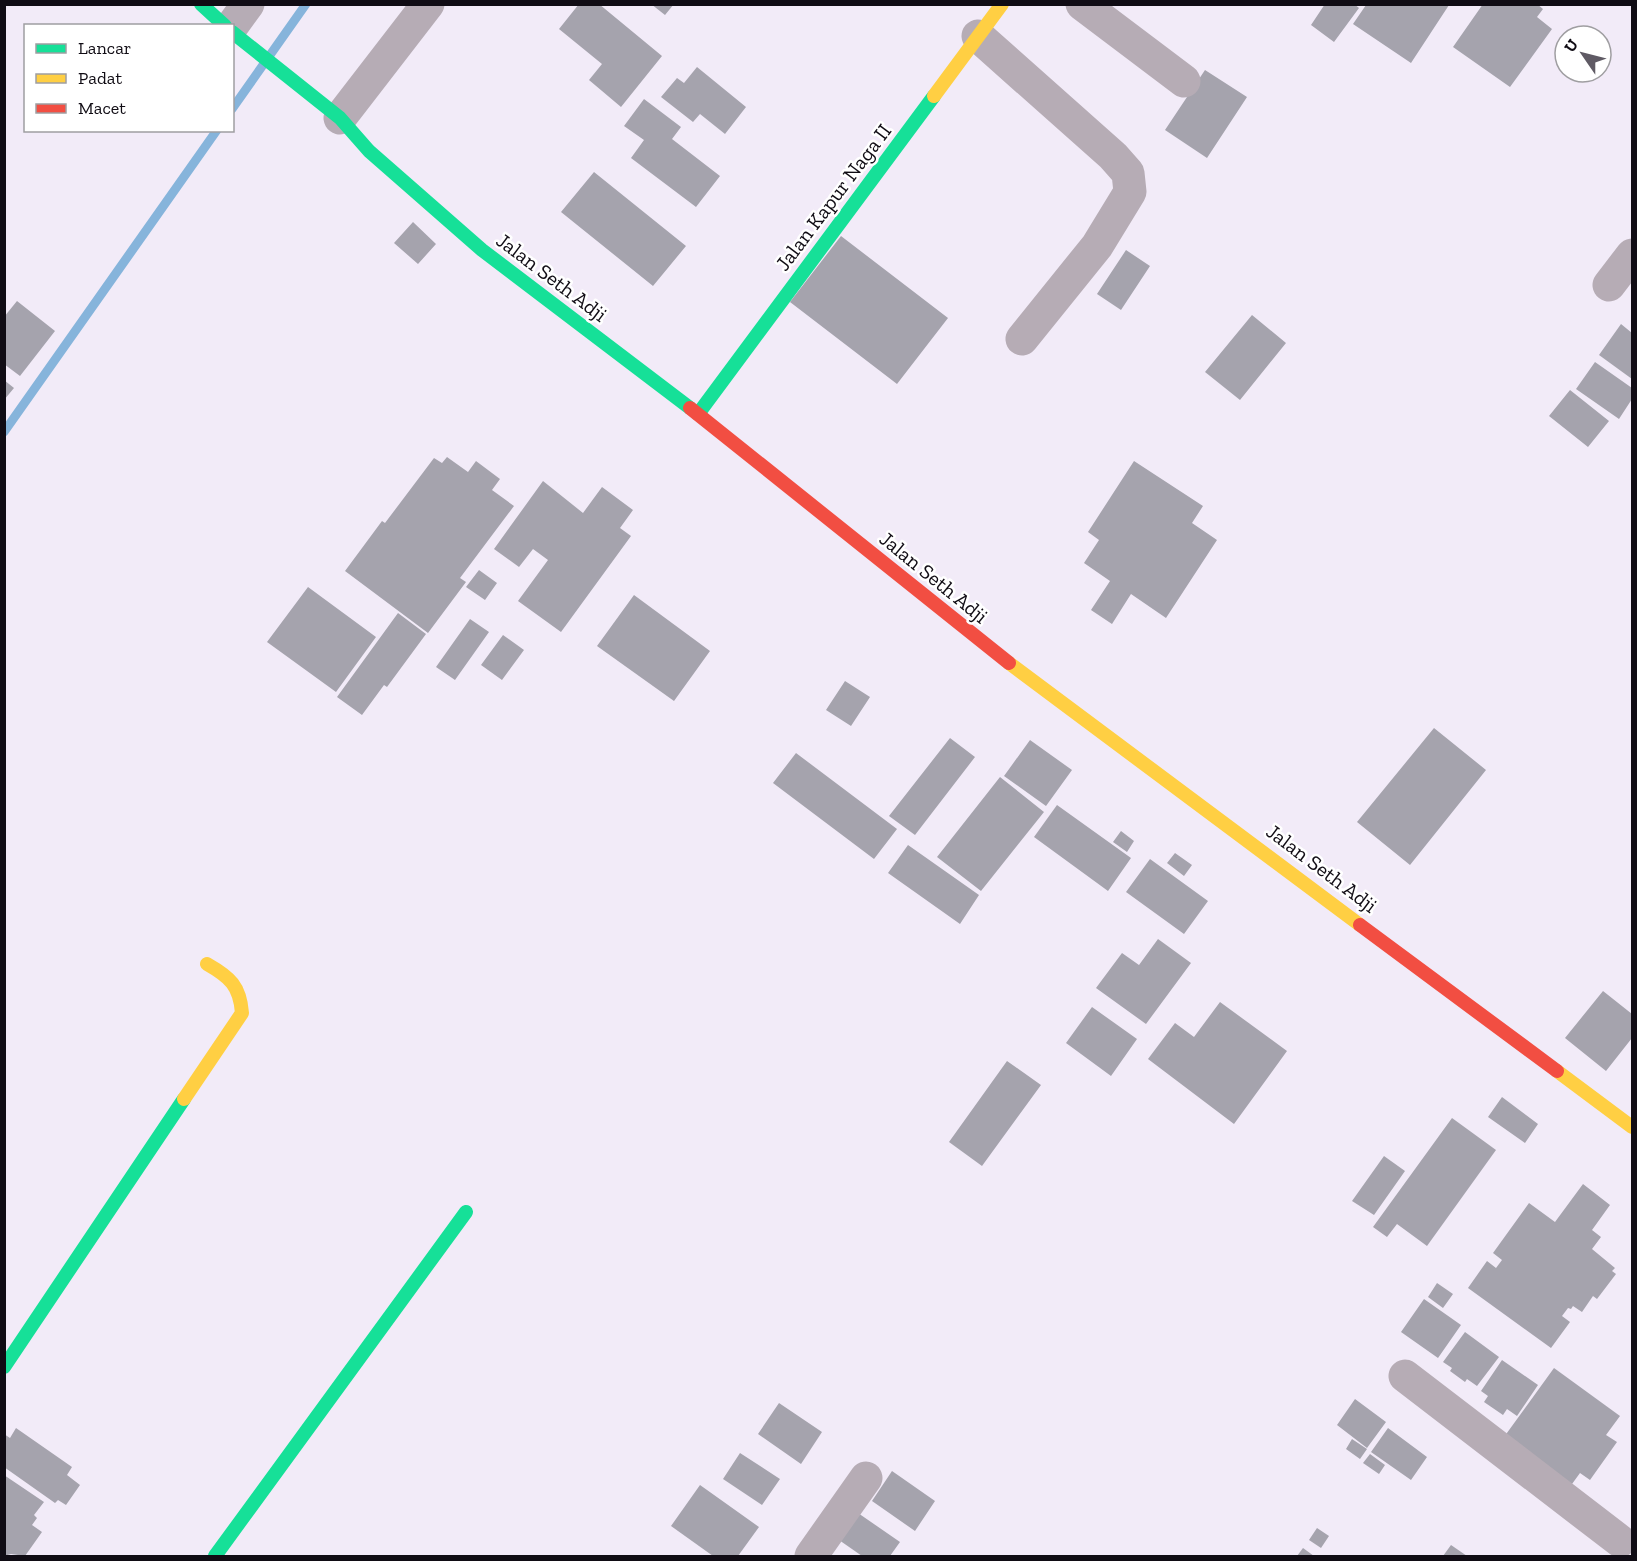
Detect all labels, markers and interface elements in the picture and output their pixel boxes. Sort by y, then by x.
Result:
legend [24,24,234,132]
north arrow [1553,24,1613,84]
text: U [1560,35,1582,56]
text: Lancar [78,37,131,59]
text: Padat [78,67,122,89]
text: Macet [78,97,126,119]
street label: Jalan Kapur Naga II [770,119,896,275]
street label: Jalan Seth Adji [491,227,612,328]
street label: Jalan Seth Adji [874,526,993,629]
street label: Jalan Seth Adji [1261,818,1382,919]

